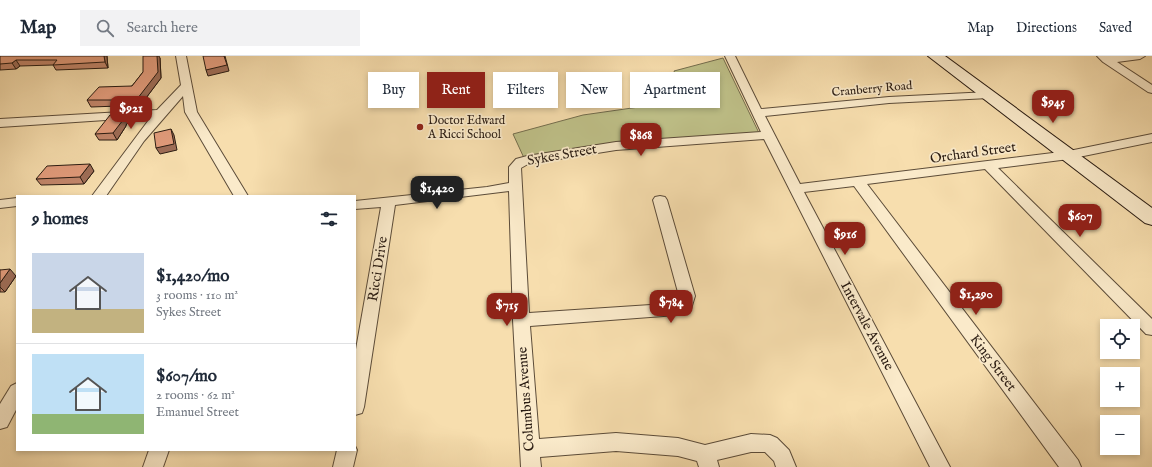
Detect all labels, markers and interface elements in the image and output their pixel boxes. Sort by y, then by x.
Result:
search box [80,10,360,46]
text: Map [20,16,56,40]
icon: search [94,17,116,39]
text: Search here [126,18,198,37]
text: Map [967,19,994,37]
text: Directions [1016,19,1077,37]
text: Saved [1099,19,1132,37]
chip: Buy [368,72,419,108]
chip: Rent [427,72,485,108]
chip: Filters [493,72,558,108]
chip: New [566,72,622,108]
chip: Apartment [630,72,720,108]
street label: Cranberry Road [831,78,914,100]
pin: $945 [1029,90,1077,124]
text: $945 [1041,94,1065,111]
pin: $921 [107,96,155,130]
text: $921 [119,100,143,117]
place label: Doctor Edward A Ricci School [427,113,506,142]
marker: Doctor Edward A Ricci School [415,122,425,132]
pin: $868 [617,123,665,157]
text: $868 [630,127,652,144]
street label: Orchard Street [929,138,1017,168]
street label: Sykes Street [526,140,598,170]
pin: $1,420 [404,176,470,210]
text: $1,420 [420,180,454,197]
pin: $607 [1056,204,1104,238]
icon: filters [318,208,340,230]
text: $607 [1067,208,1093,225]
text: 9 homes [32,209,88,230]
pin: $916 [821,222,869,256]
text: $916 [833,226,857,243]
street label: Ricci Drive [364,235,392,303]
text: $1,420/mo [156,266,229,287]
icon: home [64,269,112,317]
street label: Intervale Avenue [836,278,898,374]
pin: $1,290 [943,282,1009,316]
text: $1,290 [959,286,993,303]
text: 3 rooms · 110 m² [156,287,238,304]
pin: $784 [647,290,695,324]
pin: $715 [483,293,531,327]
text: $784 [659,294,683,311]
text: $715 [496,297,518,314]
text: Sykes Street [156,304,221,321]
map controls [1100,319,1140,455]
button: locate [1100,319,1140,359]
street label: King Street [966,331,1020,395]
street label: Columbus Avenue [513,346,539,452]
text: $607/mo [156,366,217,387]
button: + [1100,367,1140,407]
icon: home [64,370,112,418]
text: 2 rooms · 62 m² [156,387,235,404]
text: Emanuel Street [156,404,239,421]
button: − [1100,415,1140,455]

